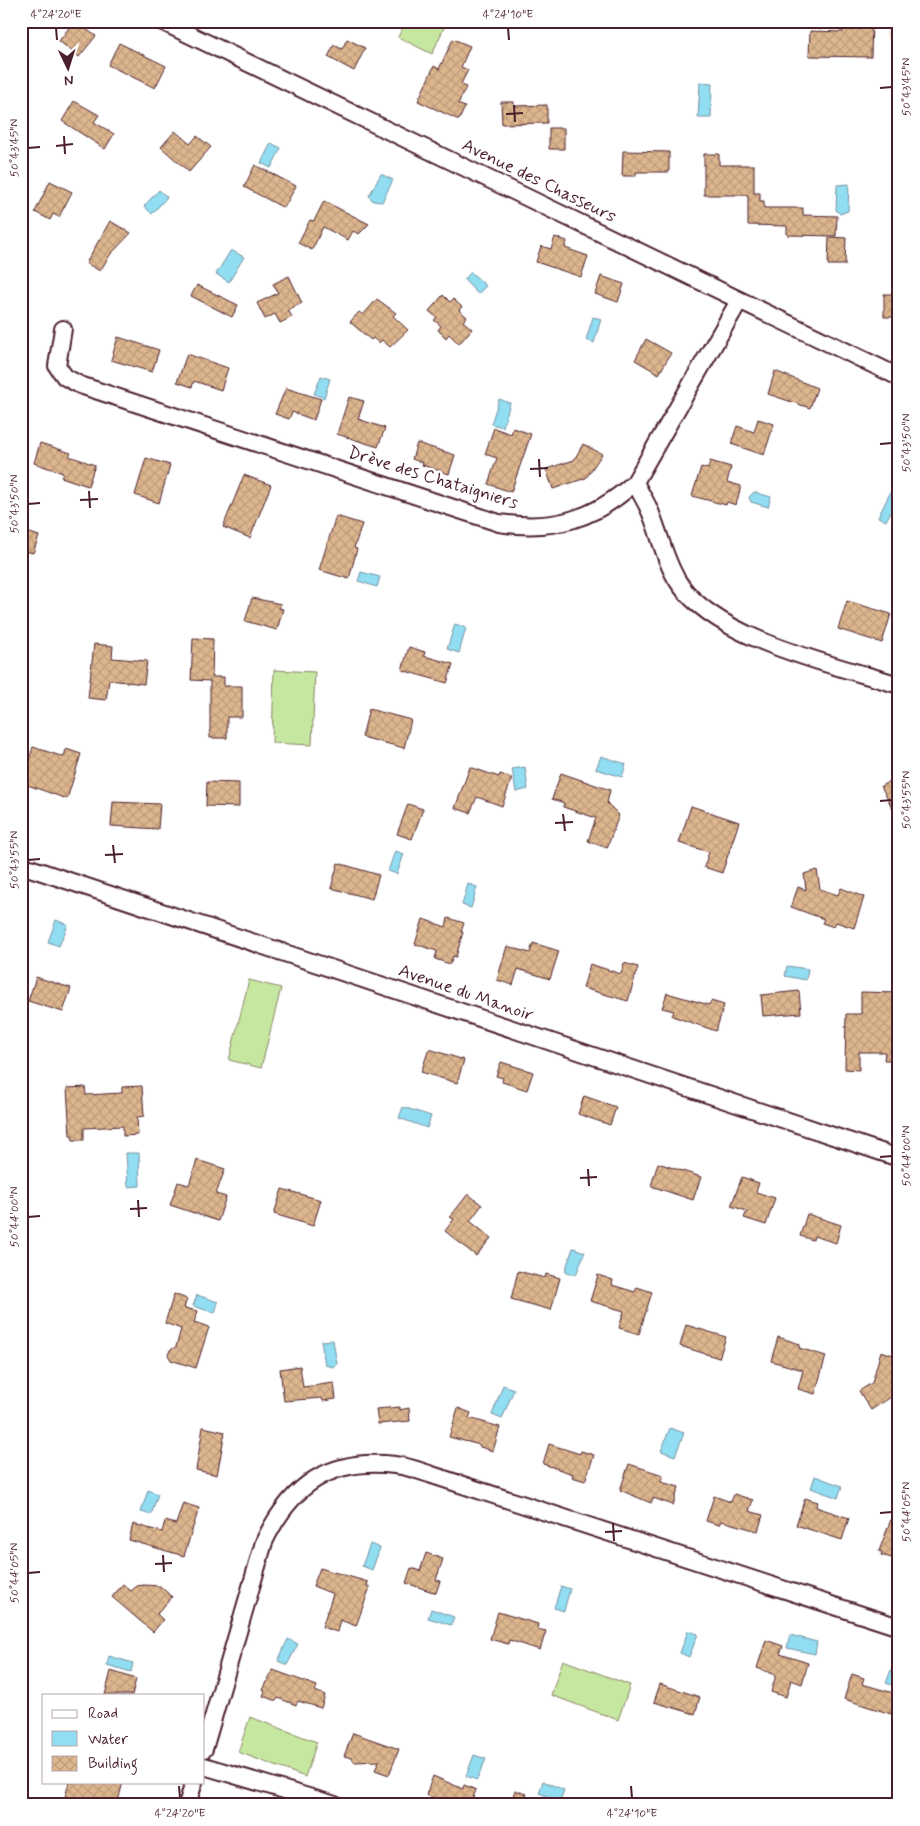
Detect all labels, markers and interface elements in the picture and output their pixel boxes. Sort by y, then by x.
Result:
text: 4°24'20"E [31,7,81,23]
text: 4°24'10"E [483,7,533,23]
north arrow [42,42,92,92]
text: 50°43'45"N [899,58,915,116]
text: N [64,71,74,89]
text: 50°43'45"N [7,119,23,177]
street label: Avenue des Chasseurs [458,133,620,229]
text: 50°43'50"N [899,413,915,473]
street label: Drève des Chataigniers [345,441,521,515]
text: 50°43'50"N [7,474,23,534]
text: 50°43'55"N [899,771,915,829]
text: 50°43'55"N [7,831,23,889]
street label: Avenue du Manoir [395,959,537,1028]
text: 50°44'00"N [899,1126,915,1186]
text: 50°44'00"N [7,1187,23,1247]
text: 50°44'05"N [899,1482,915,1542]
text: 50°44'05"N [7,1543,23,1603]
legend [42,1694,205,1784]
text: Road [88,1704,118,1724]
text: Water [88,1730,128,1750]
text: Building [88,1754,138,1775]
text: 4°24'20"E [155,1806,205,1822]
text: 4°24'10"E [607,1806,657,1822]

